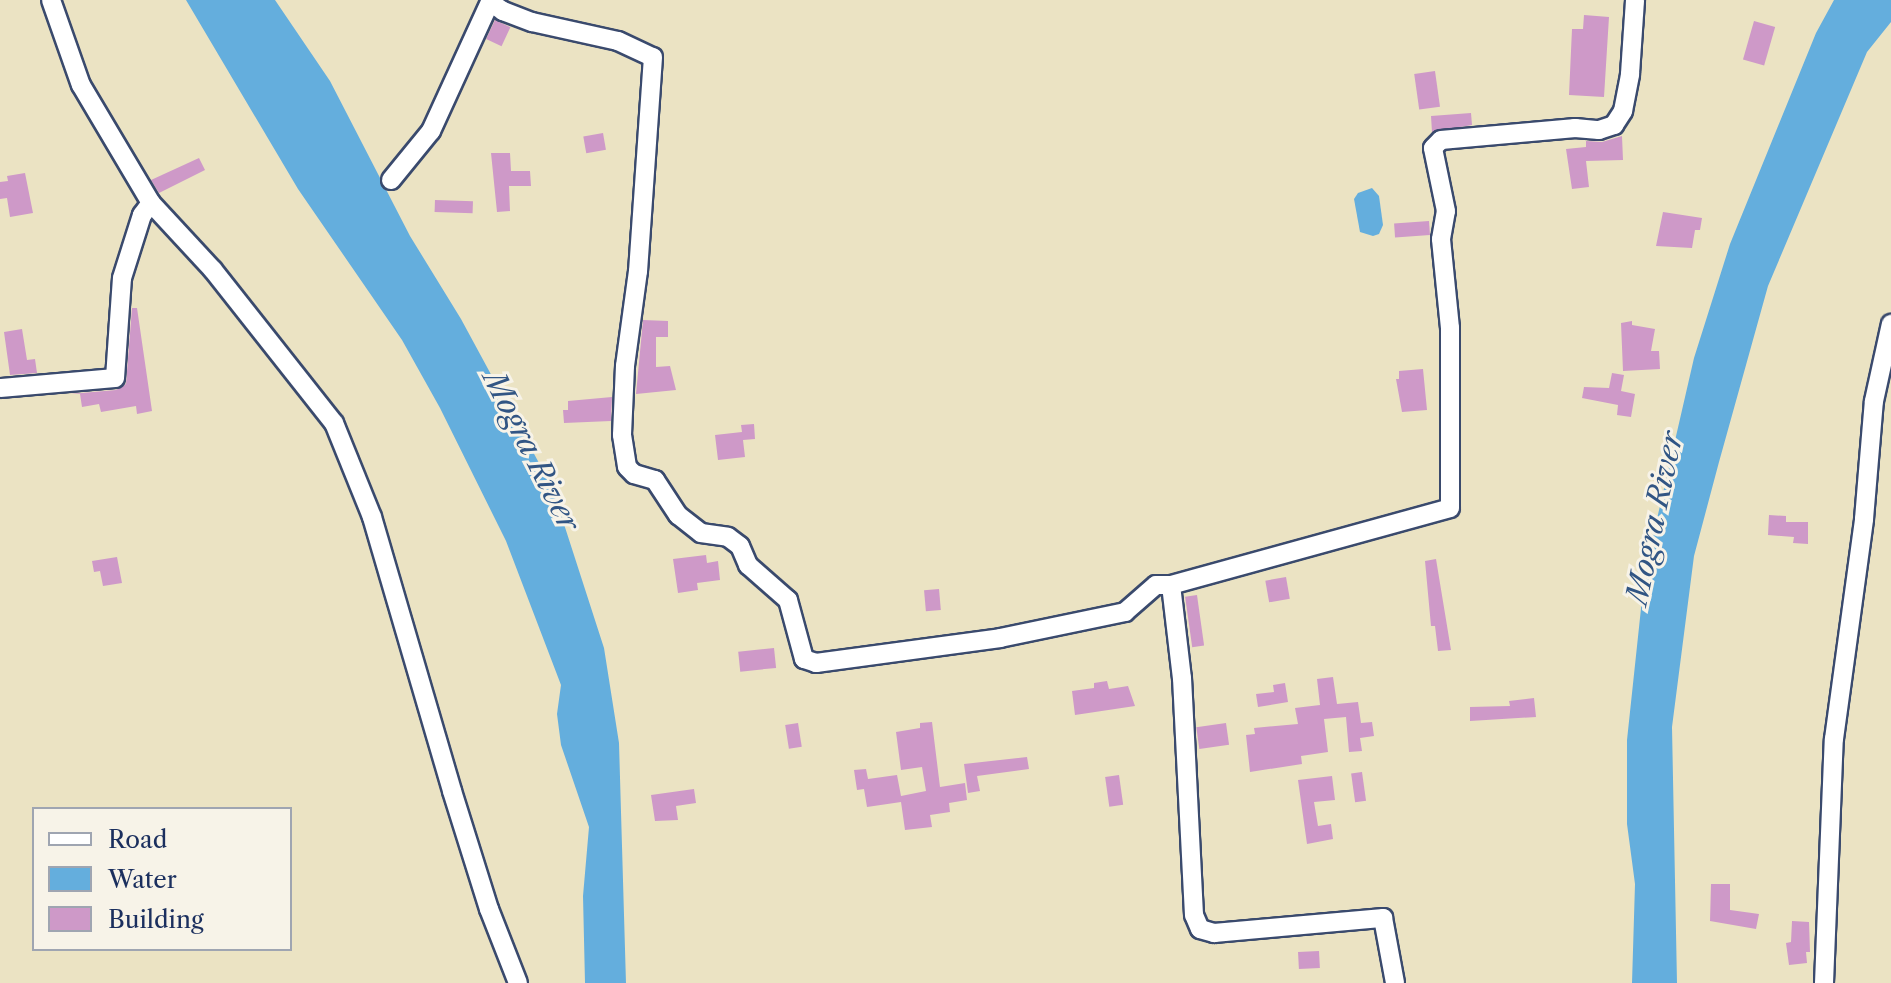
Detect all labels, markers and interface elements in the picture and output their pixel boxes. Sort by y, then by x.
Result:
water label: Mogra River [475,365,587,537]
water label: Mogra River [1619,428,1691,608]
legend [32,807,292,951]
text: Road [108,825,167,854]
text: Water [108,865,177,894]
text: Building [108,905,204,934]

